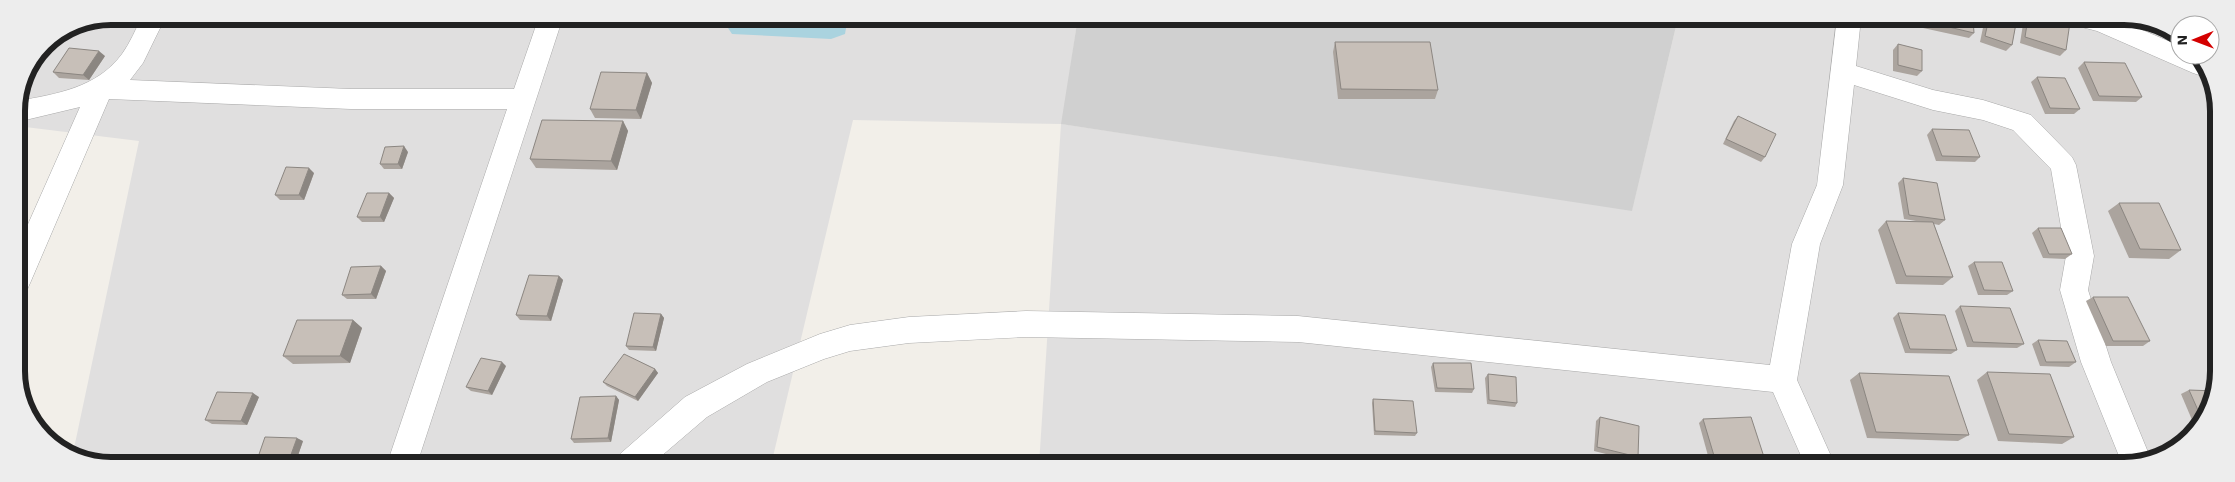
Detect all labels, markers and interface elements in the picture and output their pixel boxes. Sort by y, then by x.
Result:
north arrow [2170,15,2220,65]
text: N [2174,35,2190,46]

